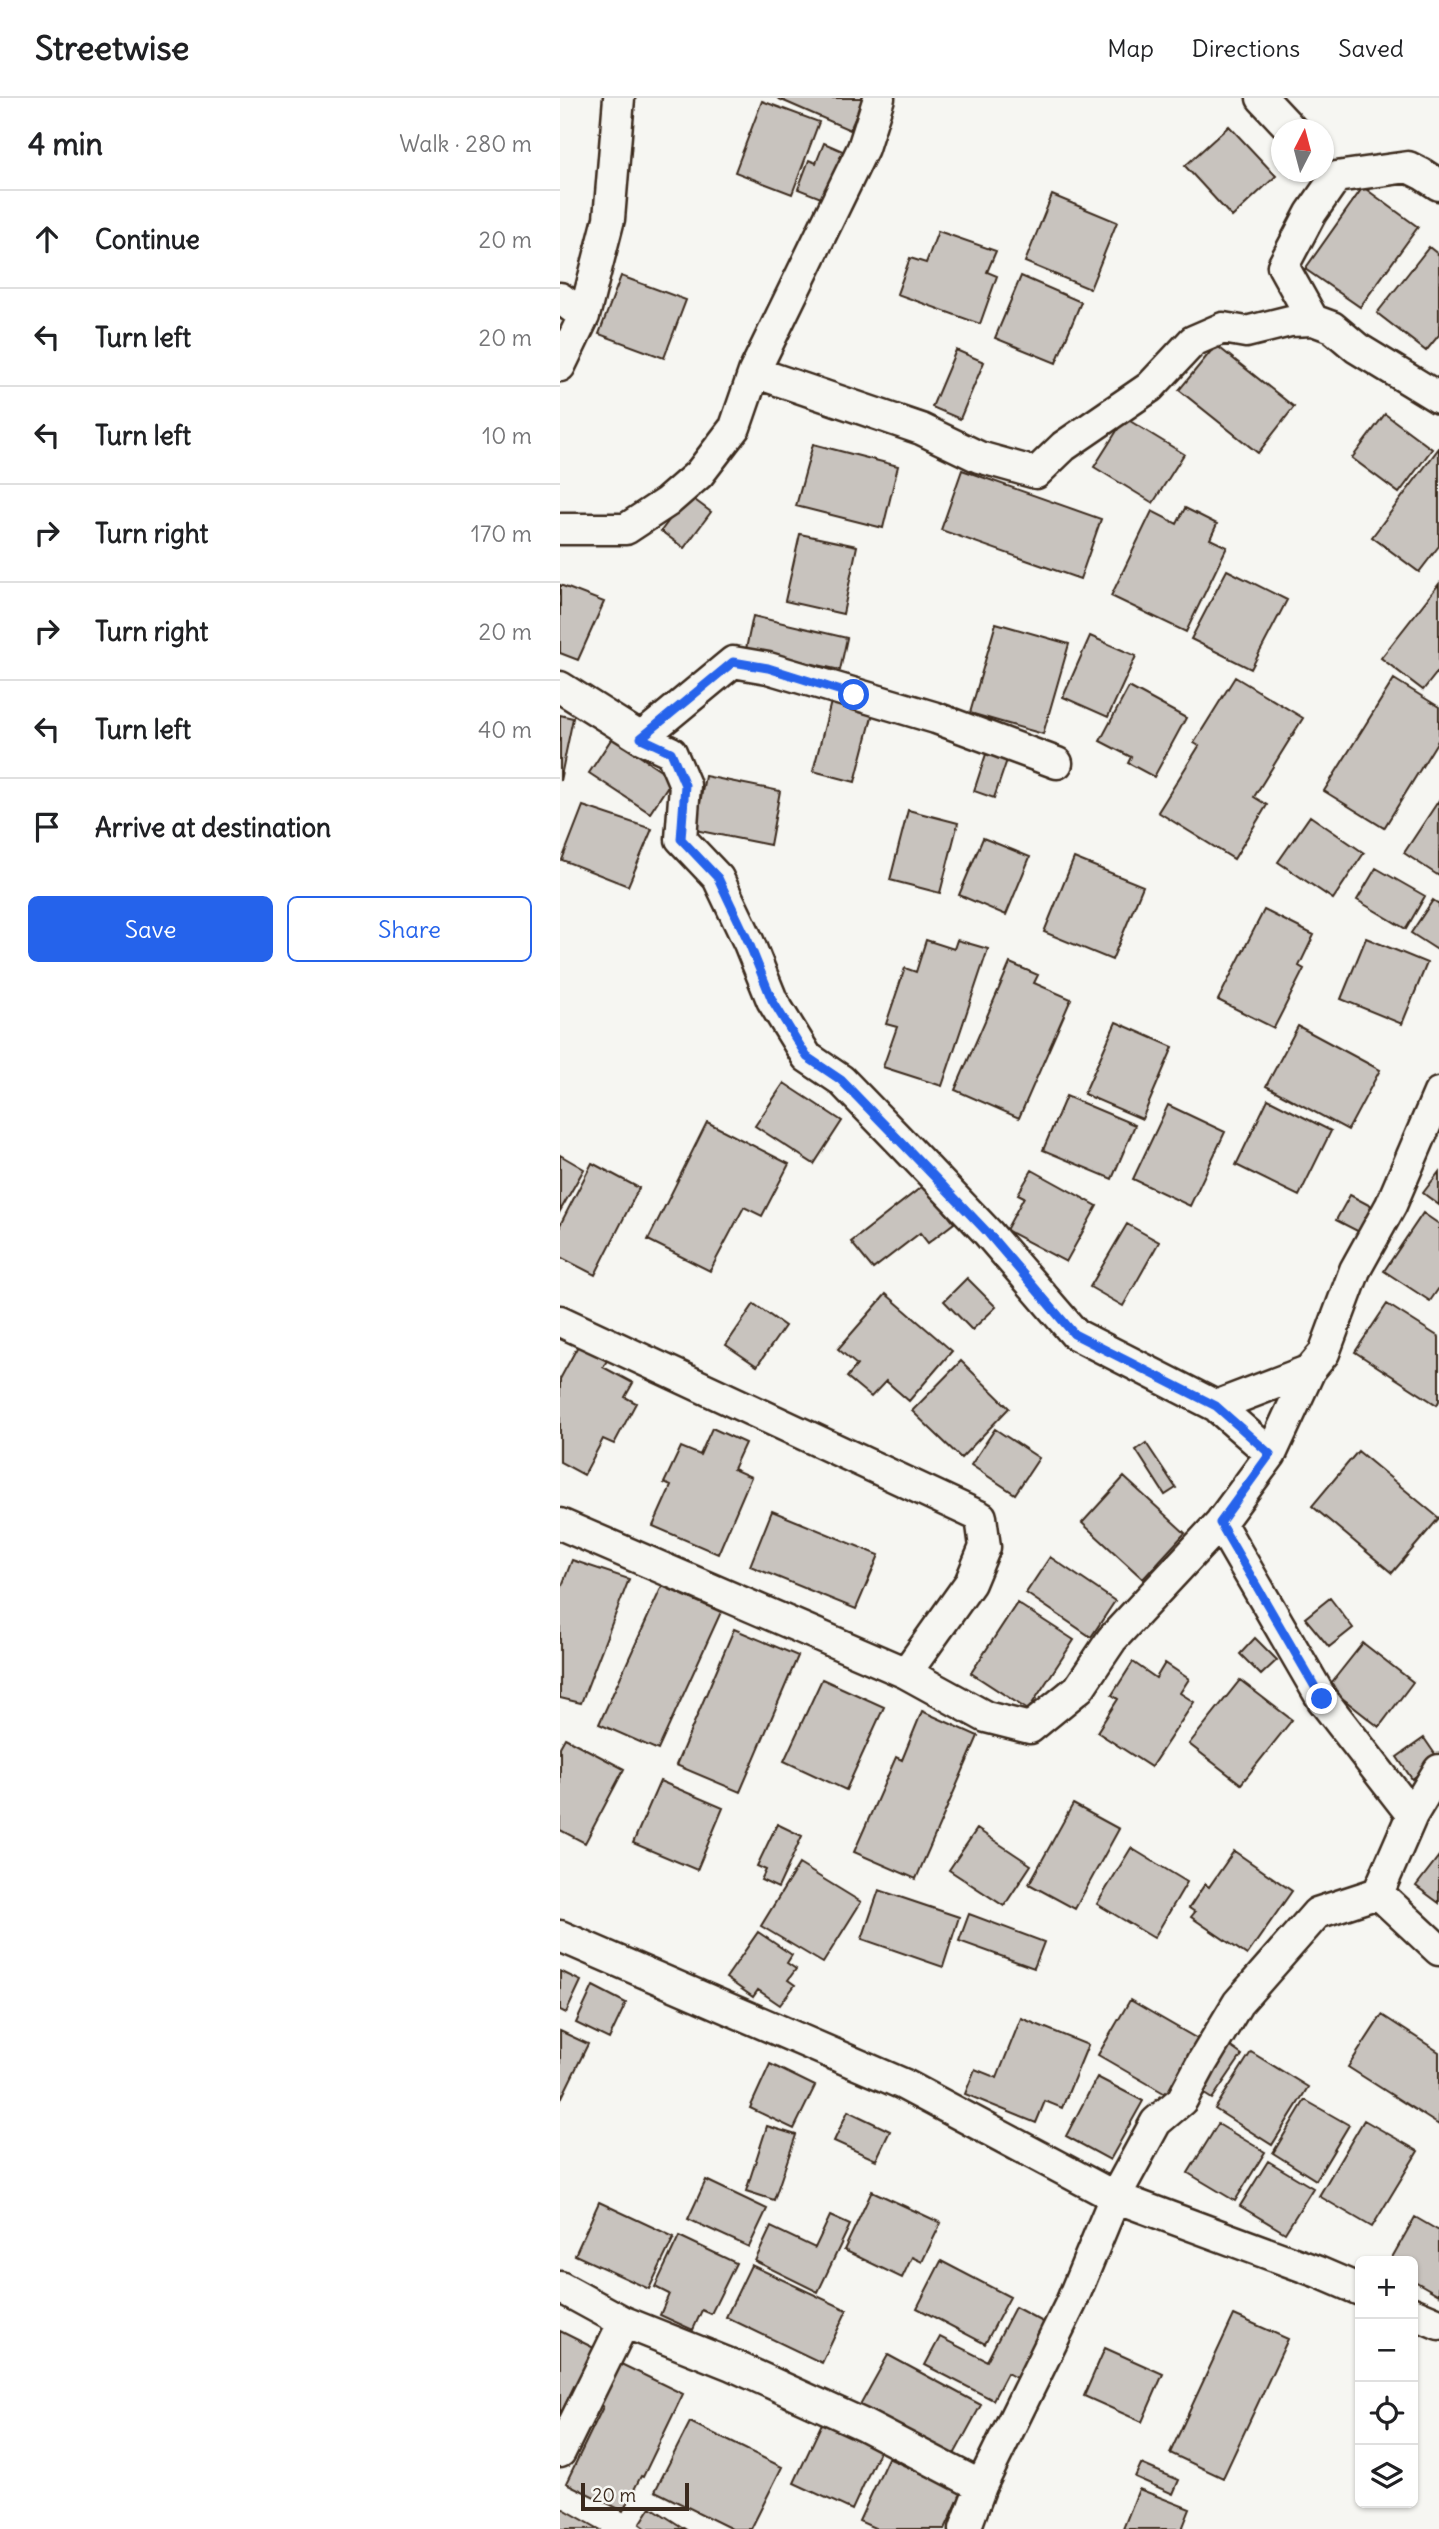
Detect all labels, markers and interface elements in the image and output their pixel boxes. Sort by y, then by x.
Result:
text: Streetwise [35,27,189,69]
text: Map [1107,33,1154,63]
text: Directions [1192,33,1300,63]
text: Saved [1338,33,1404,63]
north arrow [1271,119,1334,182]
text: 4 min [28,125,103,163]
text: Walk · 280 m [399,129,532,158]
icon: ahead [28,220,66,258]
text: Continue [95,223,200,256]
text: 20 m [479,225,532,254]
icon: left [28,318,66,356]
text: Turn left [95,321,191,354]
text: 20 m [479,323,532,352]
icon: left [28,416,66,454]
text: Turn left [95,419,191,452]
text: 10 m [482,421,532,450]
icon: right [28,514,66,552]
text: Turn right [95,517,208,550]
text: 170 m [471,519,532,548]
icon: right [28,612,66,650]
text: Turn right [95,615,208,648]
text: 20 m [479,617,532,646]
route start [838,679,869,710]
icon: left [28,710,66,748]
text: Turn left [95,713,191,746]
text: 40 m [478,715,532,744]
icon: arrive [28,808,66,846]
text: Arrive at destination [95,811,331,844]
button: Save [28,896,273,962]
button: Share [287,896,532,962]
route end [1306,1683,1337,1714]
map controls [1355,2256,1418,2508]
button: + [1355,2256,1418,2319]
button: − [1355,2319,1418,2382]
button: locate [1355,2382,1418,2445]
button: layers [1355,2445,1418,2508]
scale bar [581,2480,690,2512]
text: 20 m [592,2483,636,2507]

